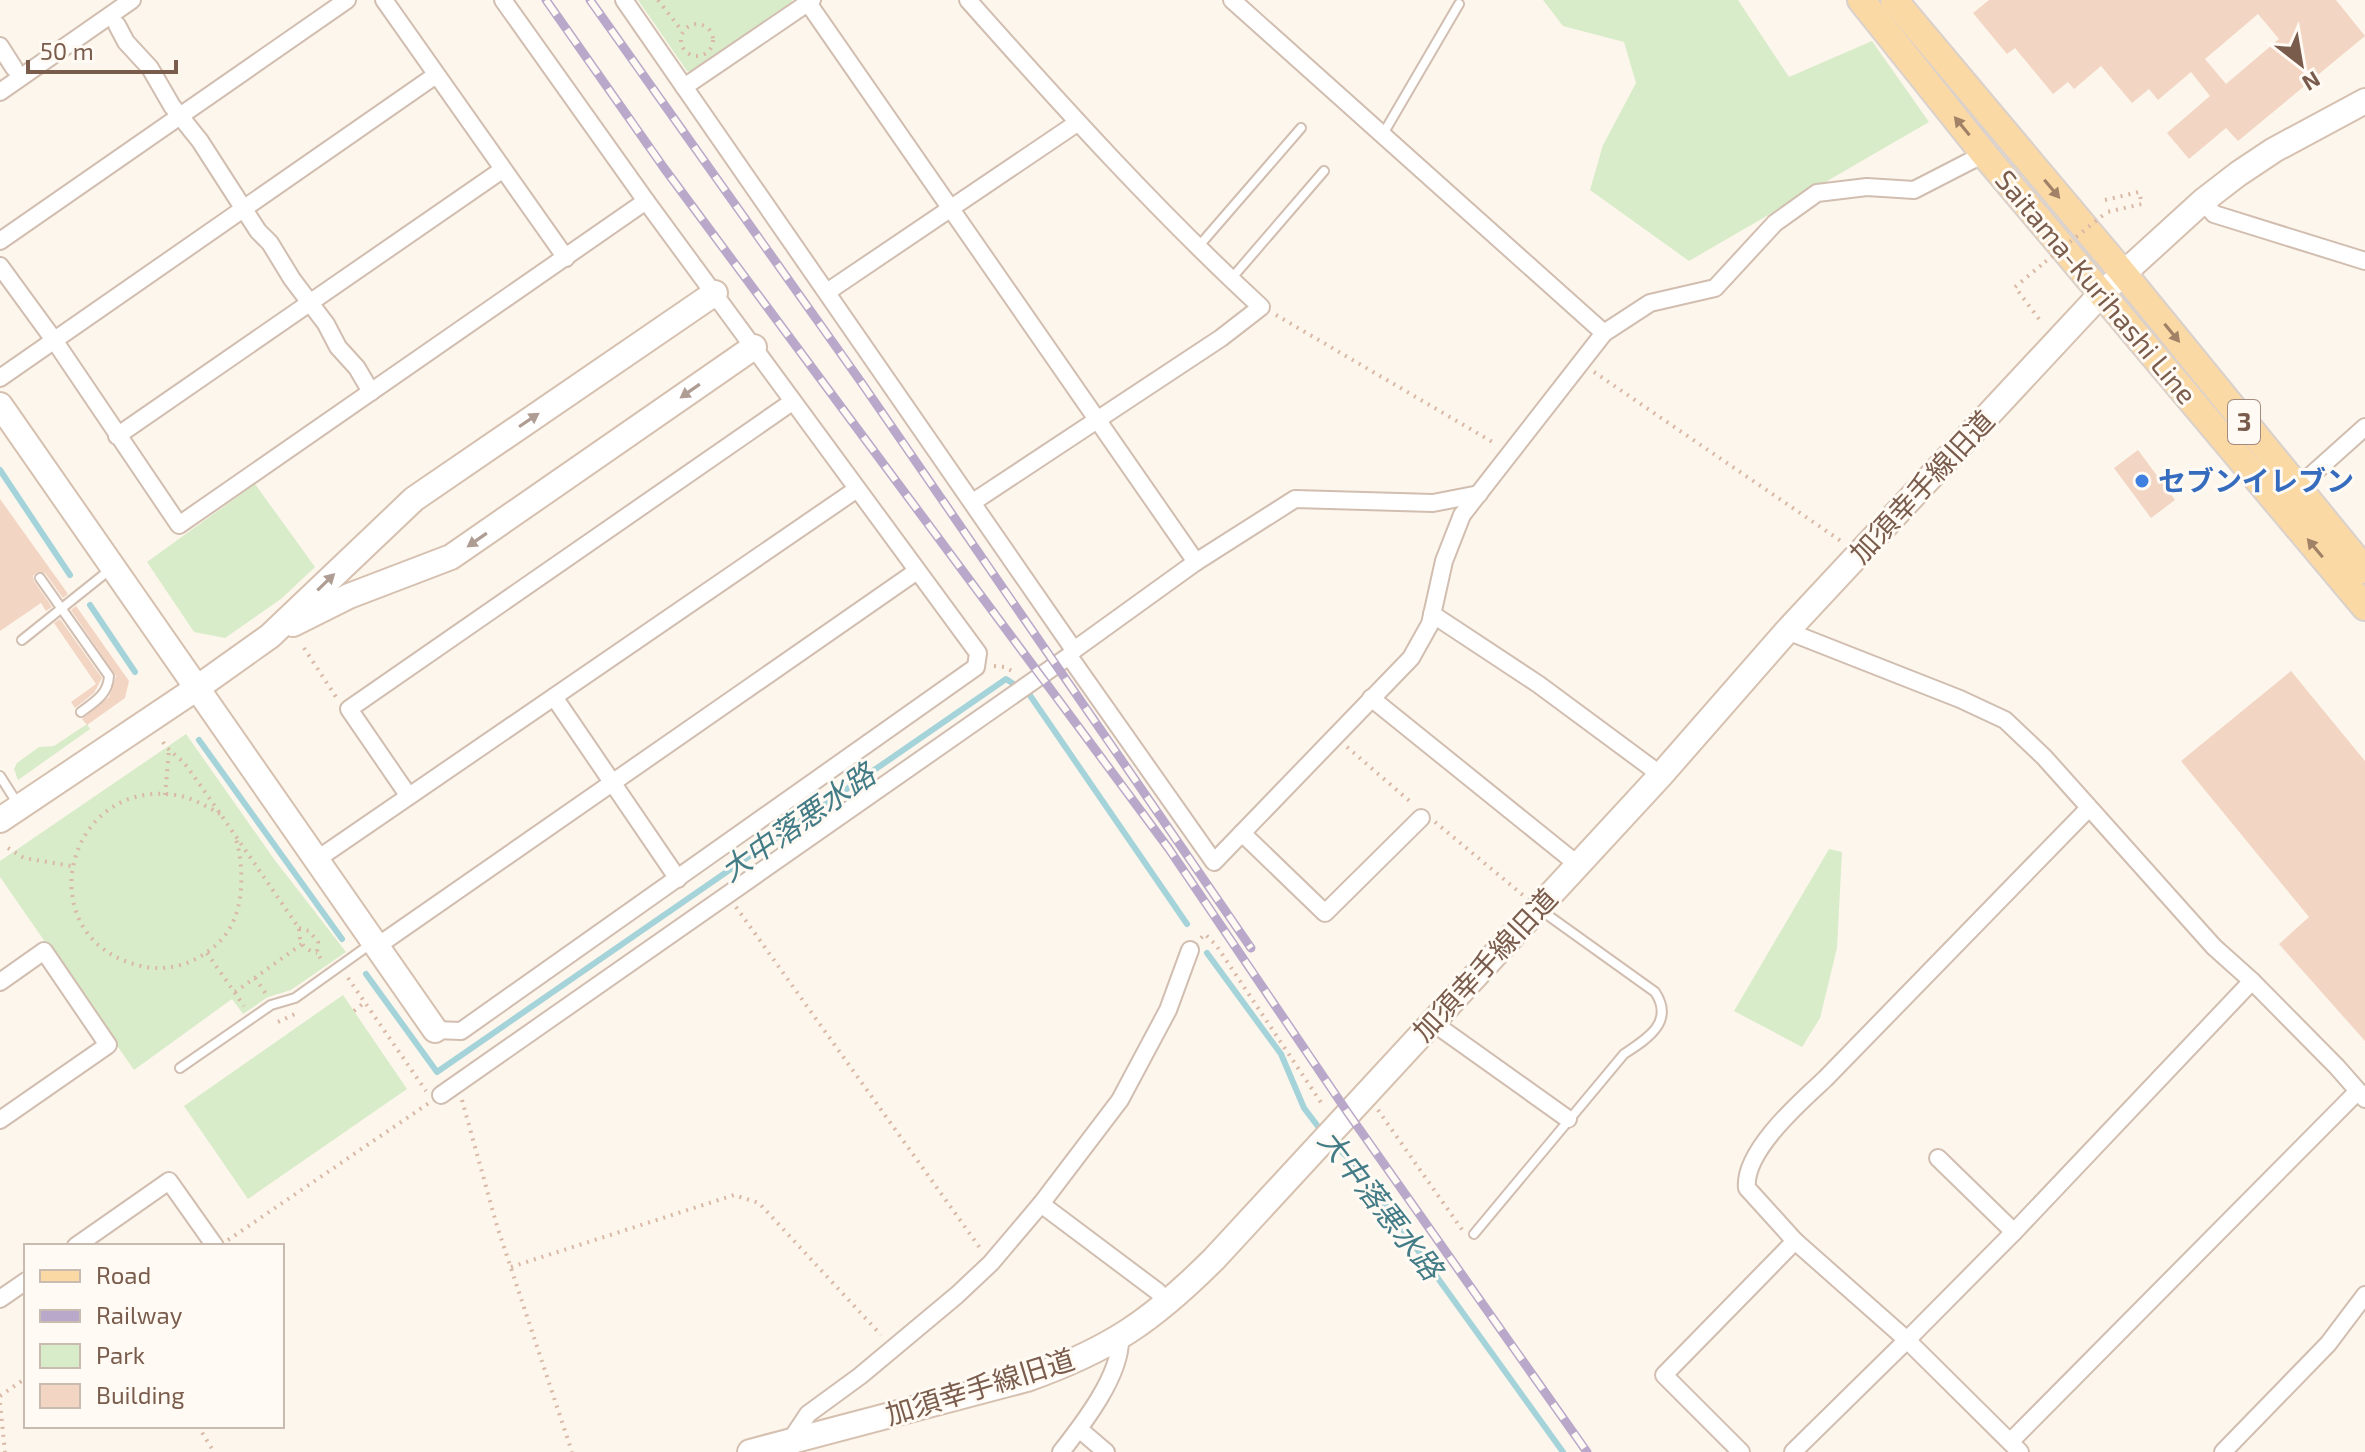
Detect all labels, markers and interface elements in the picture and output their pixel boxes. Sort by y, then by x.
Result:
scale bar [28,24,176,74]
north arrow [2261,24,2341,104]
text: 50 m [40,36,94,65]
text: N [2298,67,2325,97]
one-way arrow [1954,116,1971,136]
street label: Saitama-Kurihashi Line [1989,162,2205,410]
one-way arrow [2043,178,2060,198]
one-way arrow [2163,323,2180,343]
one-way arrow [680,384,701,399]
road number: 3 [2228,400,2260,444]
street label: 加須幸手線旧道 [1842,403,2001,570]
one-way arrow [519,413,540,428]
place label: セブンイレブン [2158,463,2354,497]
marker: セブンイレブン [2133,472,2151,490]
one-way arrow [466,532,487,547]
one-way arrow [2307,538,2324,558]
one-way arrow [316,573,335,591]
water label: 大中落悪水路 [713,753,883,888]
street label: 加須幸手線旧道 [1405,881,1564,1048]
water label: 大中落悪水路 [1312,1122,1453,1288]
legend [24,1244,284,1428]
text: Road [96,1260,151,1289]
text: Railway [96,1300,183,1329]
text: Park [96,1340,145,1369]
street label: 加須幸手線旧道 [881,1341,1078,1431]
text: Building [96,1380,185,1409]

